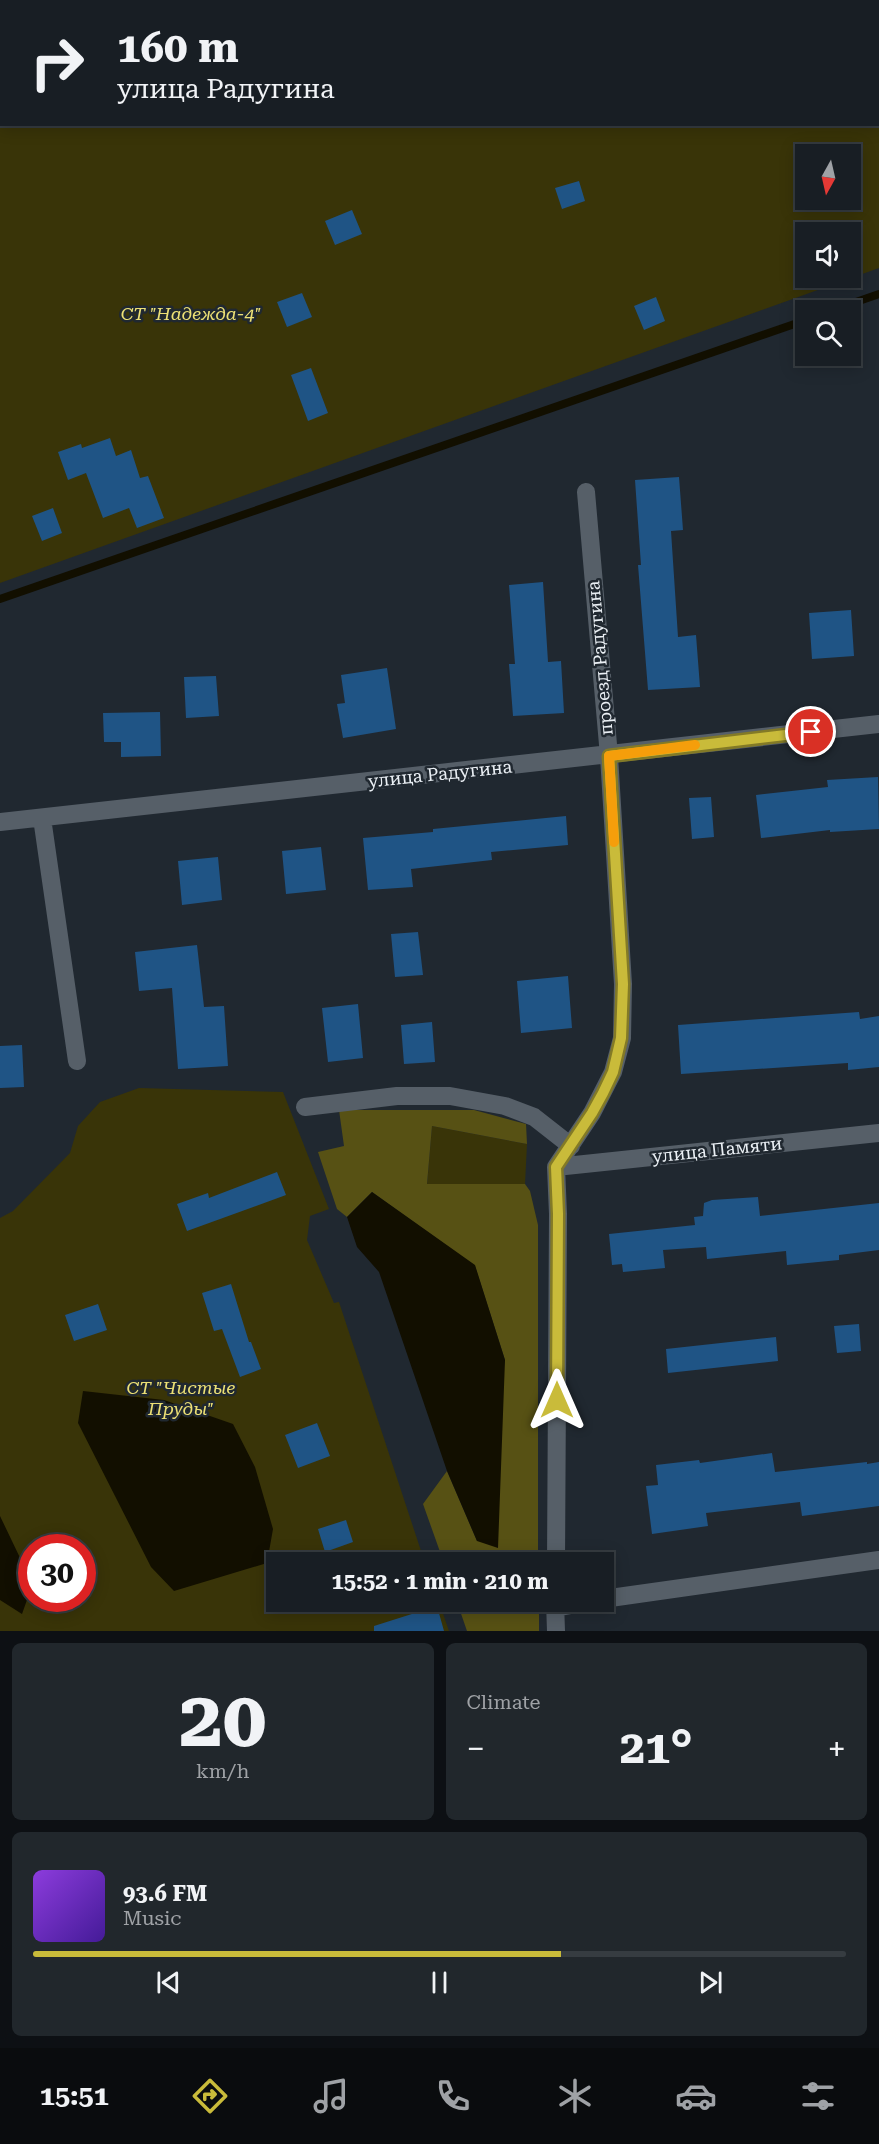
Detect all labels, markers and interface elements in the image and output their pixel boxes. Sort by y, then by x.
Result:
text: 160 m [117,23,239,72]
icon: right [18,24,96,102]
text: улица Радугина [117,73,335,105]
north arrow [795,144,861,210]
map controls [795,144,861,366]
button: sound [795,222,861,288]
button: search [795,300,861,366]
park label: СТ "Надежда-4" [121,303,261,324]
street label: проезд Радугина [582,580,617,736]
pin [785,706,836,757]
icon: arrive [794,715,827,748]
street label: улица Радугина [367,755,513,792]
street label: улица Памяти [651,1132,783,1167]
position arrow [525,1368,589,1432]
park label: СТ "Чистые Пруды" [127,1377,235,1419]
speed limit sign: 30 [18,1534,96,1612]
text: 15:52 · 1 min · 210 m [331,1569,549,1594]
text: 20 [179,1674,266,1765]
text: Climate [467,1690,541,1714]
text: 21° [620,1721,693,1774]
text: − [467,1729,485,1768]
text: + [828,1729,846,1768]
text: km/h [196,1759,250,1783]
text: 93.6 FM [123,1881,207,1906]
text: Music [123,1906,182,1930]
icon: previous [152,1966,185,1999]
icon: pause [423,1966,456,1999]
icon: next [694,1966,727,1999]
icon: directions [189,2075,231,2117]
icon: music [310,2075,352,2117]
icon: phone [432,2075,474,2117]
icon: climate [554,2075,596,2117]
icon: car [675,2075,717,2117]
icon: filters [797,2075,839,2117]
text: 15:51 [40,2080,109,2112]

